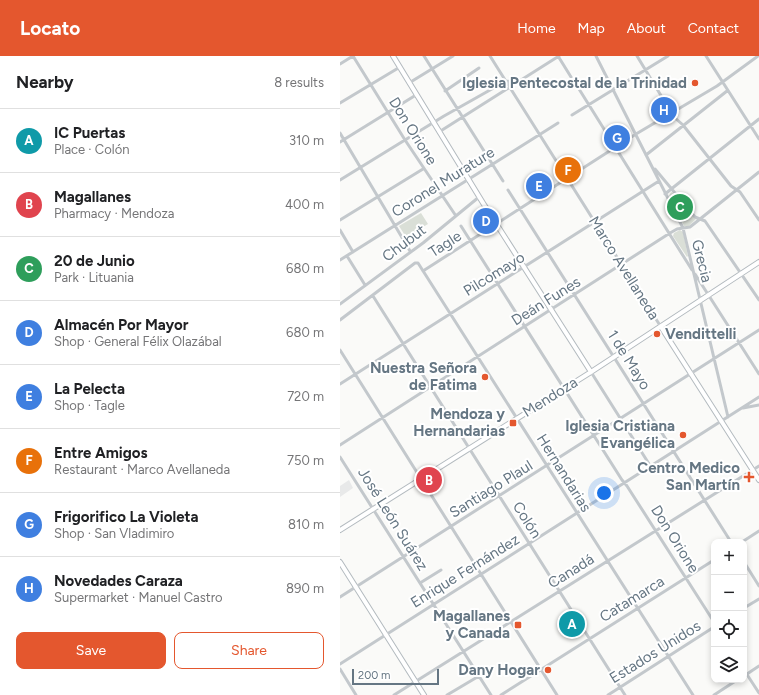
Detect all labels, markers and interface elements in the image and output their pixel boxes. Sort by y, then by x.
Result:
text: Locato [20,17,80,40]
text: Home [517,20,556,37]
text: Map [578,20,605,37]
text: About [627,20,666,37]
text: Contact [688,20,739,37]
text: Nearby [16,72,74,92]
place label: Iglesia Pentecostal de la Trinidad [462,74,687,92]
text: 8 results [274,75,324,90]
marker: Iglesia Pentecostal de la Trinidad [690,78,700,88]
street label: Don Orione [385,94,441,168]
pin: H [651,95,677,125]
pin: G [604,123,630,153]
text: IC Puertas [54,124,125,142]
text: A [24,133,34,148]
text: 310 m [289,133,324,148]
text: Place · Colón [54,142,129,157]
street label: Coronel Murature [388,143,498,221]
pin: F [555,155,581,185]
pin: E [526,171,552,201]
text: Magallanes [54,188,131,206]
pin: C [667,192,693,222]
text: B [25,197,33,212]
text: 400 m [285,197,324,212]
text: Pharmacy · Mendoza [54,206,174,221]
pin: D [473,206,499,236]
street label: Marco Avellaneda [585,213,663,323]
street label: Chubut [378,220,430,265]
street label: Tagle [425,227,465,261]
street label: Grecia [688,238,716,284]
street label: Pilcomayo [460,248,528,300]
text: 20 de Junio [54,252,135,270]
text: C [24,261,34,276]
text: 680 m [286,261,324,276]
text: Park · Lituania [54,270,134,285]
street label: Deán Funes [508,273,584,329]
text: Almacén Por Mayor [54,316,188,334]
text: D [24,325,34,340]
text: 680 m [286,325,324,340]
place label: Vendittelli [665,325,737,343]
street label: 1 de Mayo [604,327,655,394]
marker: Vendittelli [652,329,662,339]
text: Shop · General Félix Olazábal [54,334,222,349]
place label: Nuestra Señora de Fatima [370,359,477,394]
marker: Nuestra Señora de Fatima [480,372,490,382]
street label: Mendoza [519,373,581,421]
text: La Pelecta [54,380,125,398]
text: E [25,389,33,404]
text: 720 m [287,389,324,404]
text: Shop · Tagle [54,398,125,413]
place label: Mendoza y Hernandarias [413,405,505,440]
place label: Iglesia Cristiana Evangélica [565,417,675,452]
marker: Mendoza y Hernandarias [508,418,518,428]
marker: Iglesia Cristiana Evangélica [678,430,688,440]
street label: Hernandarias [533,431,595,515]
text: Entre Amigos [54,444,147,462]
text: F [25,453,33,468]
text: 750 m [287,453,324,468]
street label: Santiago Plaul [446,456,536,522]
place label: Centro Medico San Martín [637,459,740,494]
text: Restaurant · Marco Avellaneda [54,462,230,477]
street label: José León Suárez [354,464,432,574]
pin: B [416,465,442,495]
marker: Centro Medico San Martín [743,471,755,483]
your location [594,483,614,503]
street label: Colón [509,498,545,542]
street label: Don Orione [647,502,703,576]
text: Frigorifico La Violeta [54,508,198,526]
text: G [24,517,34,532]
text: 810 m [288,517,324,532]
text: Shop · San Vladimiro [54,526,174,541]
street label: Enrique Fernández [407,530,523,612]
map controls [711,539,747,683]
button: + [711,539,747,575]
street label: Canadá [545,550,597,592]
text: Novedades Caraza [54,572,183,590]
street label: Catamarca [596,572,668,626]
button: − [711,575,747,611]
text: H [24,581,34,596]
text: 890 m [286,581,324,596]
text: Supermarket · Manuel Castro [54,590,223,605]
place label: Magallanes y Canada [433,607,510,642]
pin: A [559,609,585,639]
button: locate [711,611,747,647]
street label: Estados Unidos [606,617,704,687]
marker: Magallanes y Canada [513,620,523,630]
button: Save [16,632,166,669]
button: Share [174,632,324,669]
button: layers [711,647,747,683]
place label: Dany Hogar [458,661,540,679]
marker: Dany Hogar [543,665,553,675]
scale bar [352,667,439,686]
text: 200 m [358,669,390,682]

